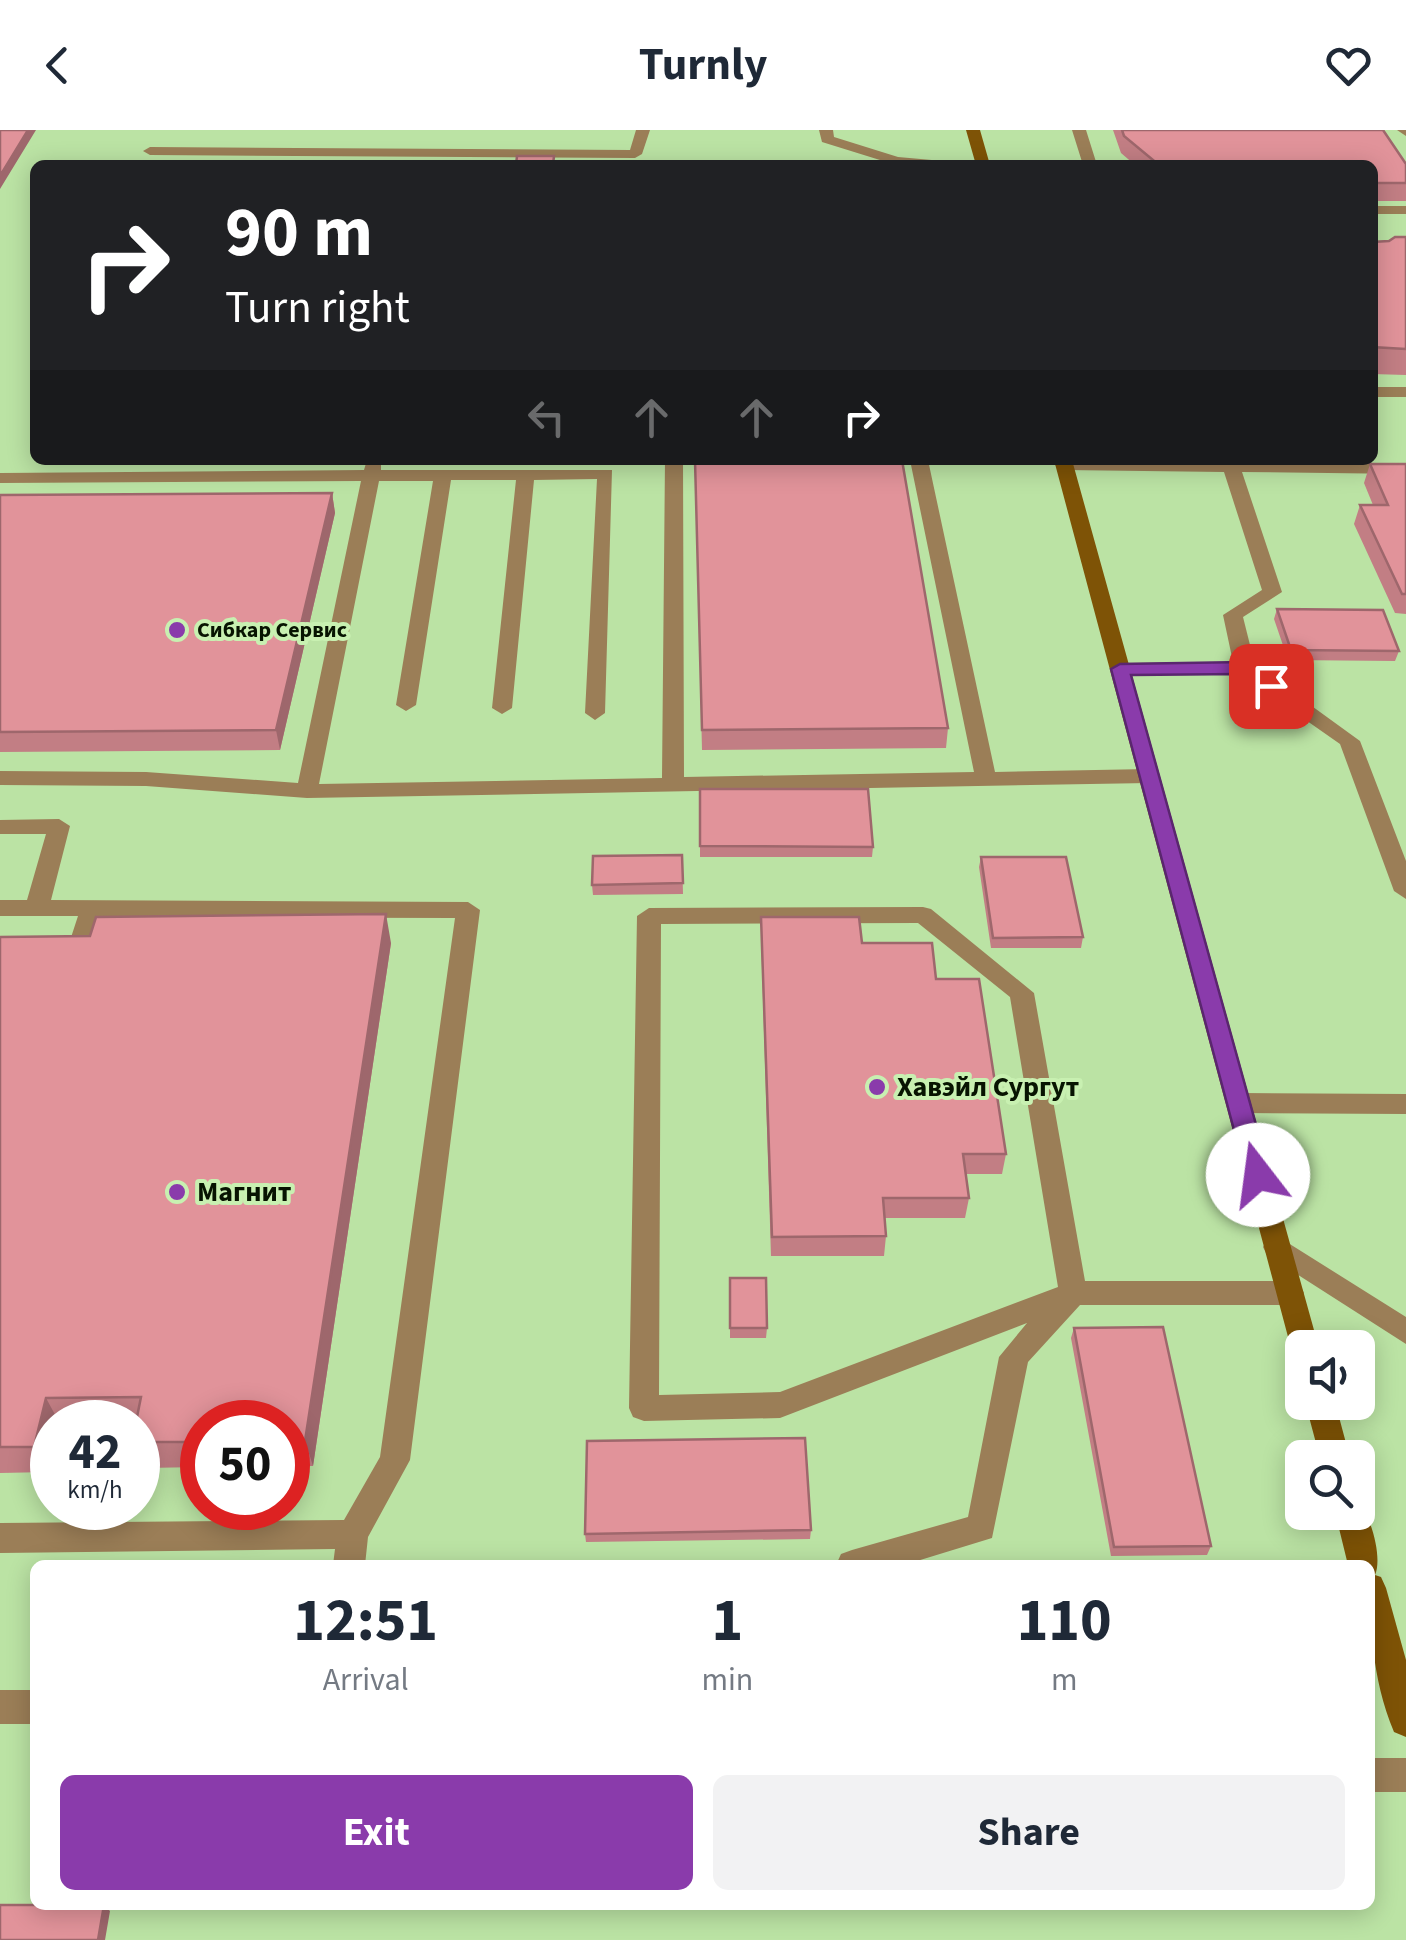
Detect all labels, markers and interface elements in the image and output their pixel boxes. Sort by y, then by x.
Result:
text: Turnly [639,33,767,97]
icon: back [30,38,85,93]
icon: heart [1321,38,1376,93]
text: 90 m [225,183,373,283]
icon: right [60,200,190,330]
text: Turn right [225,276,410,340]
icon: left [519,390,574,445]
icon: ahead [624,390,679,445]
icon: ahead [729,390,784,445]
icon: right [834,390,889,445]
place label: Сибкар Сервис [197,614,347,646]
marker: Сибкар Сервис [166,619,188,641]
pin [1229,644,1314,729]
icon: arrive [1244,659,1299,714]
place label: Хавэйл Сургут [897,1067,1080,1107]
marker: Хавэйл Сургут [866,1076,888,1098]
position arrow [1206,1123,1310,1227]
place label: Магнит [197,1172,292,1212]
marker: Магнит [166,1181,188,1203]
map controls [1285,1330,1375,1530]
button: sound [1285,1330,1375,1420]
speed limit sign: 50 [180,1400,310,1530]
text: 42 [69,1417,121,1488]
button: search [1285,1440,1375,1530]
text: km/h [67,1472,123,1508]
text: 12:51 [293,1579,438,1664]
text: 1 [712,1579,743,1664]
text: 110 [1017,1579,1112,1664]
text: Arrival [323,1657,409,1703]
text: min [701,1657,753,1703]
text: m [1051,1657,1077,1703]
button: Exit [60,1775,693,1890]
button: Share [713,1775,1345,1890]

